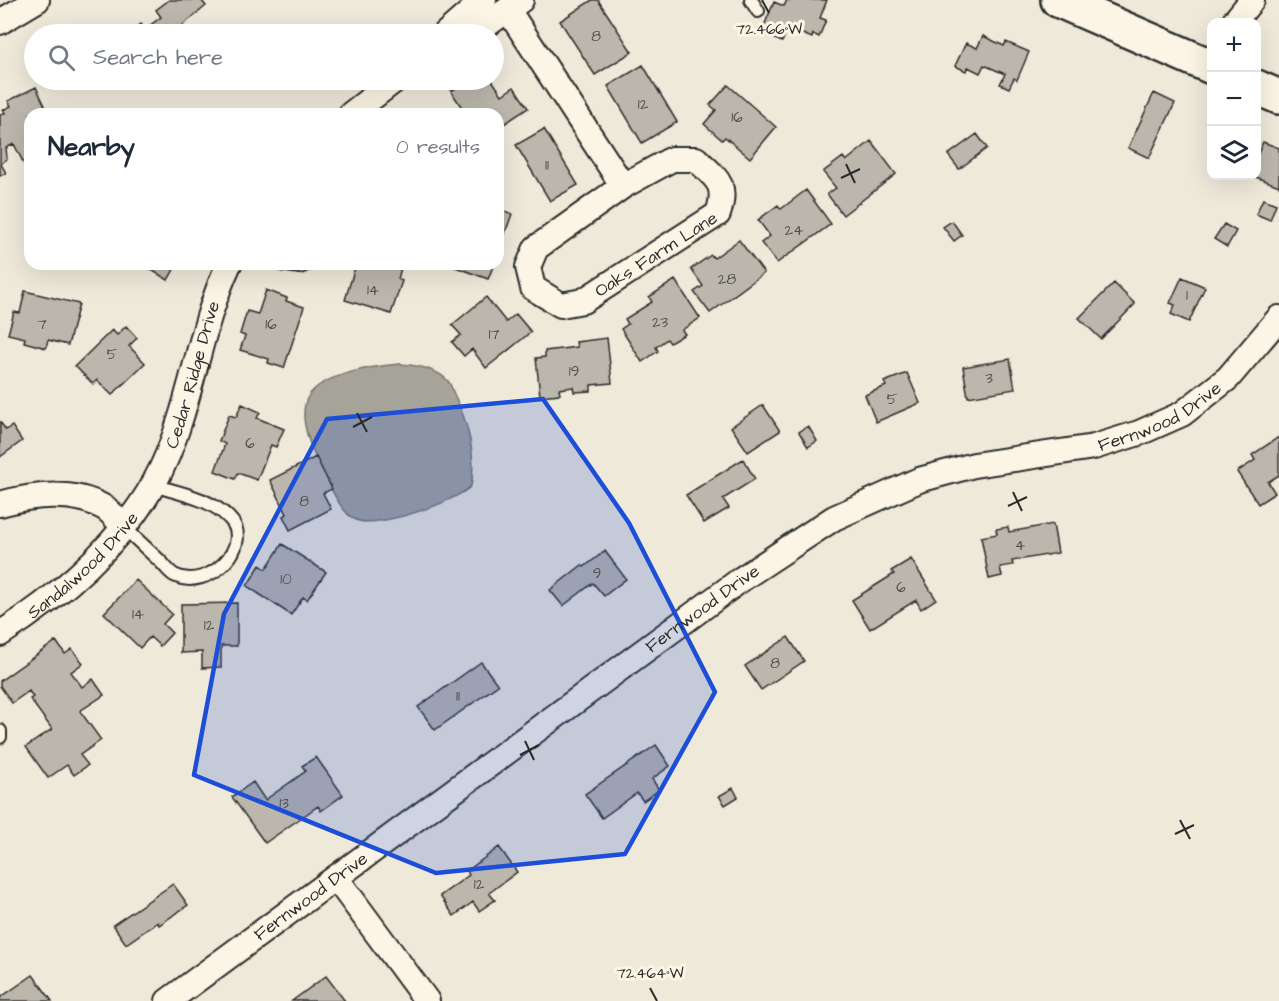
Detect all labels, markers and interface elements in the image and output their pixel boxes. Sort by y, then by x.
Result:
map controls [1207,18,1261,180]
button: + [1207,18,1261,72]
text: 72.466°W [736,19,802,40]
search box [24,24,504,90]
house number: 8 [591,26,601,47]
icon: search [45,41,78,74]
text: Search here [93,42,223,73]
button: − [1207,72,1261,126]
house number: 12 [638,94,649,115]
house number: 16 [731,107,743,128]
button: layers [1207,126,1261,180]
text: Nearby [48,129,135,165]
text: 0 results [396,133,480,161]
house number: 11 [545,155,549,176]
street label: Oaks Farm Lane [590,205,723,303]
house number: 24 [785,220,803,241]
house number: 28 [718,269,736,290]
house number: 14 [367,280,379,301]
house number: 1 [1186,285,1188,306]
street label: Cedar Ridge Drive [159,298,226,452]
house number: 23 [652,312,668,333]
house number: 7 [37,314,47,335]
house number: 16 [265,314,277,335]
house number: 17 [488,324,500,345]
house number: 5 [107,344,118,365]
house number: 19 [569,361,579,382]
house number: 3 [985,368,993,389]
street label: Fernwood Drive [1095,376,1227,458]
house number: 5 [887,389,898,410]
house number: 6 [245,433,255,454]
house number: 8 [299,491,309,512]
street label: Sandalwood Drive [22,507,145,625]
house number: 4 [1015,535,1025,556]
street label: Fernwood Drive [640,558,765,659]
house number: 9 [593,563,601,584]
house number: 10 [280,569,292,590]
house number: 6 [896,577,906,598]
house number: 14 [132,604,144,625]
house number: 12 [204,615,215,636]
house number: 8 [770,653,780,674]
house number: 11 [456,686,460,707]
house number: 13 [279,793,289,814]
street label: Fernwood Drive [249,846,373,947]
house number: 12 [474,874,485,895]
text: 72.464°W [616,963,684,984]

